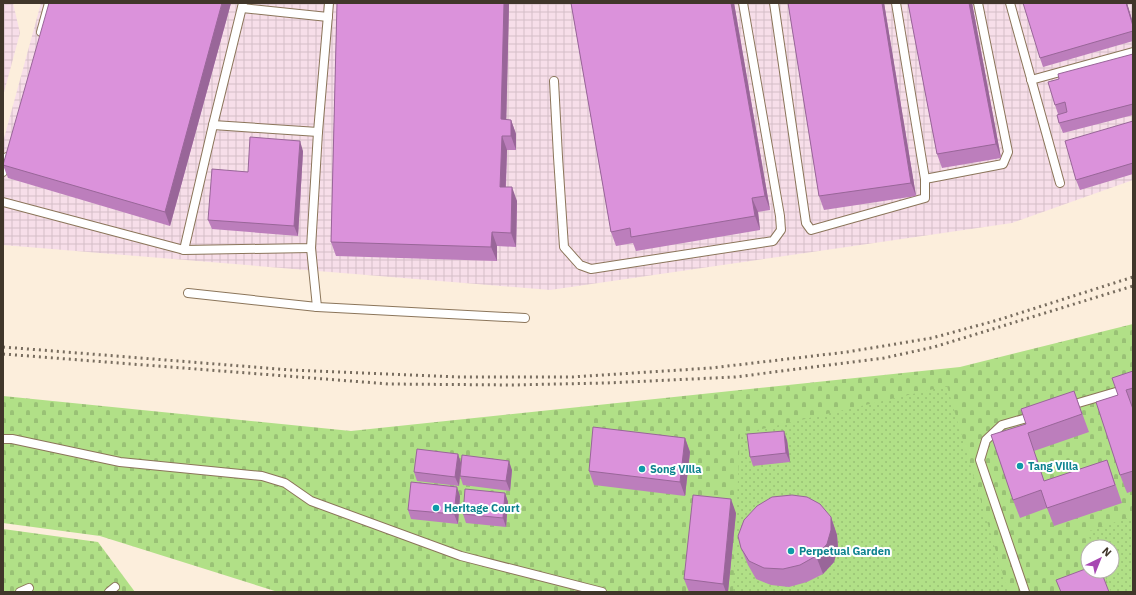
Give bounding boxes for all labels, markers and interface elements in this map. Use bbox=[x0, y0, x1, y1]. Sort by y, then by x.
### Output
place label: Tang Villa bbox=[1028, 459, 1078, 473]
marker: Tang Villa bbox=[1015, 461, 1025, 471]
place label: Song Villa bbox=[650, 462, 701, 476]
marker: Song Villa bbox=[637, 464, 647, 474]
place label: Heritage Court bbox=[444, 501, 520, 515]
marker: Heritage Court bbox=[431, 503, 441, 513]
north arrow bbox=[1080, 539, 1120, 579]
place label: Perpetual Garden bbox=[799, 544, 890, 558]
text: N bbox=[1099, 544, 1115, 560]
marker: Perpetual Garden bbox=[786, 546, 796, 556]

